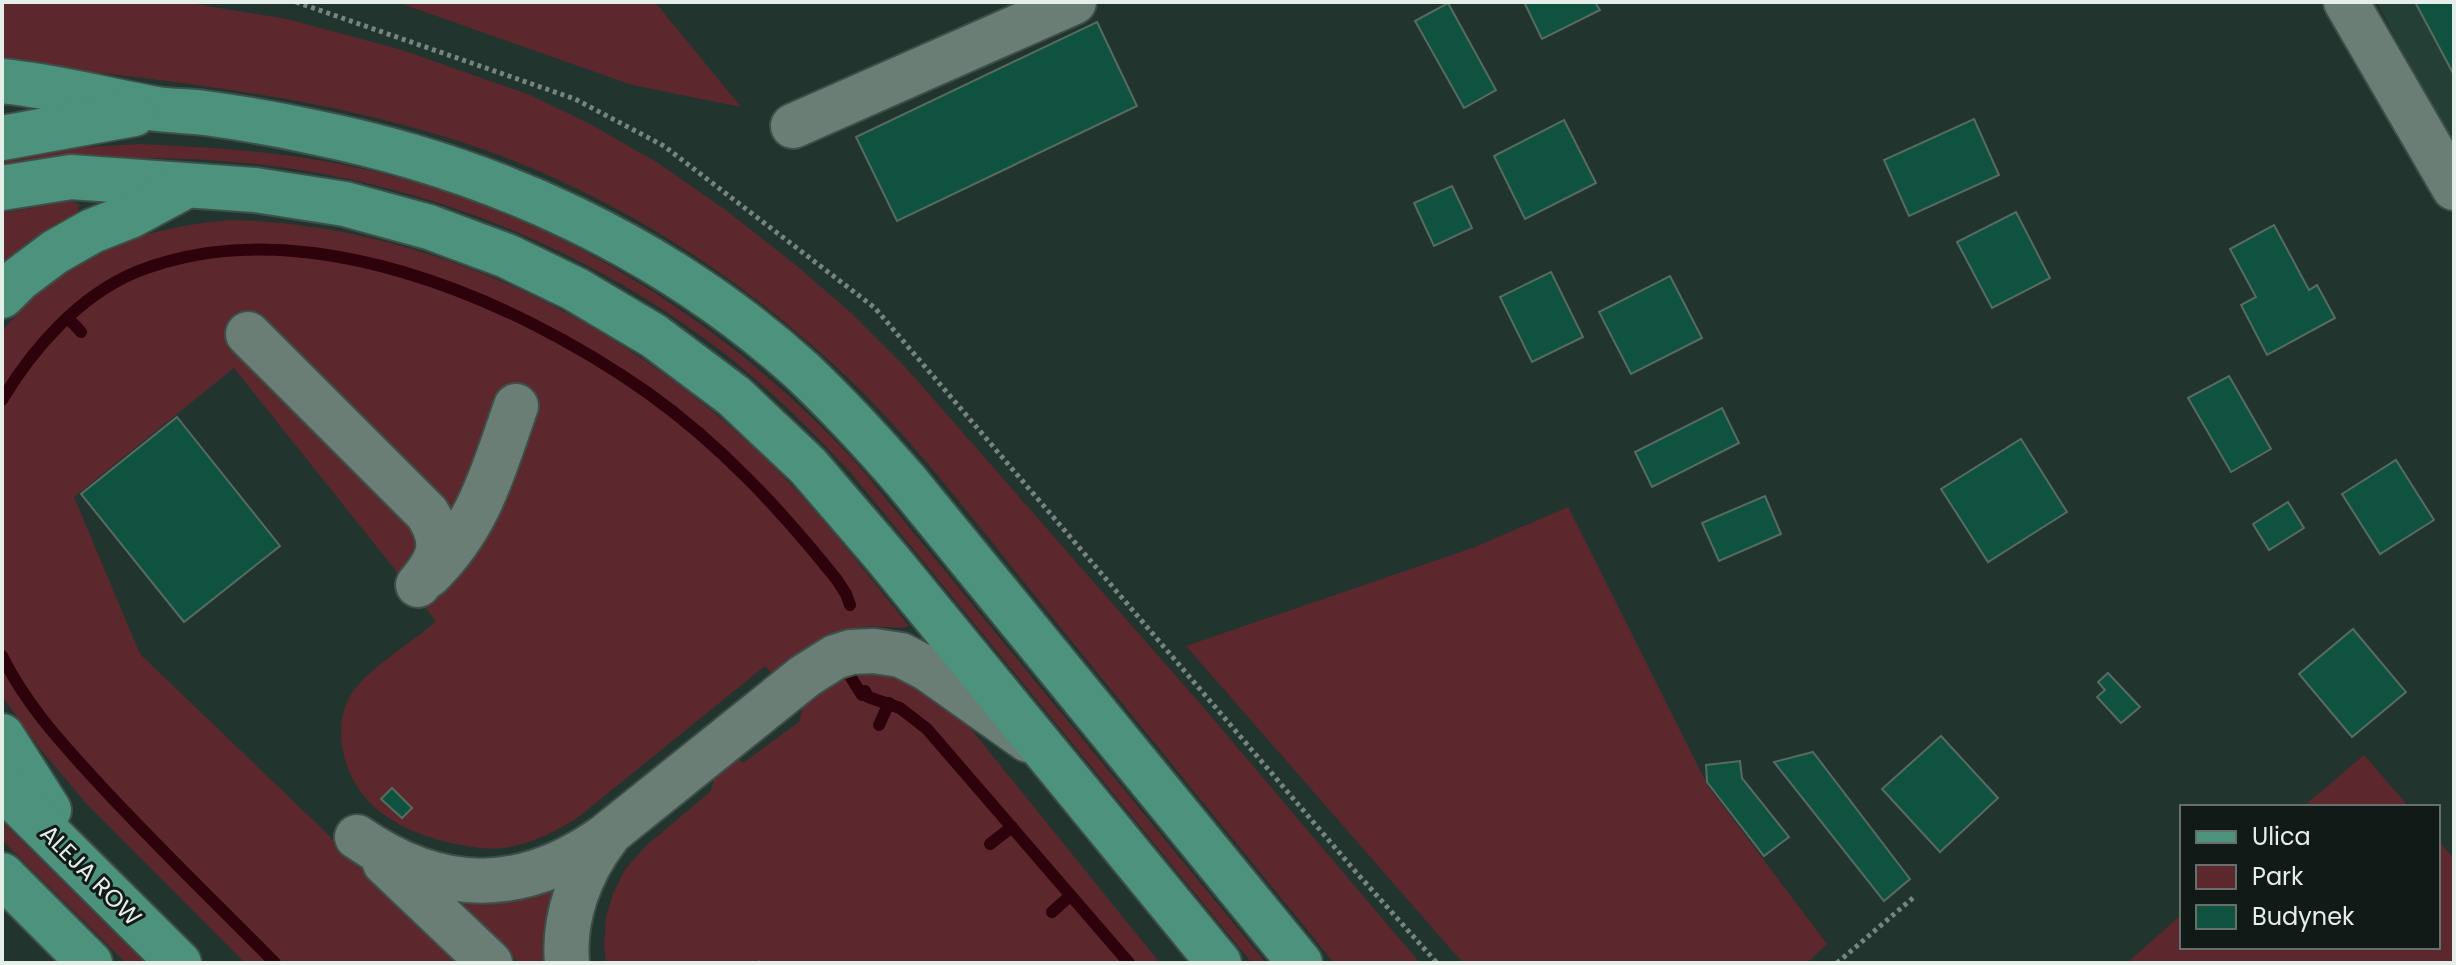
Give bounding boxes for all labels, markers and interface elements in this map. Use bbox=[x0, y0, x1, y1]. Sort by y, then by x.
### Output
legend bbox=[2180, 805, 2440, 949]
street label: ALEJA ROW bbox=[33, 817, 149, 933]
text: Ulica bbox=[2252, 820, 2311, 853]
text: Park bbox=[2252, 860, 2304, 893]
text: Budynek bbox=[2252, 900, 2355, 933]

